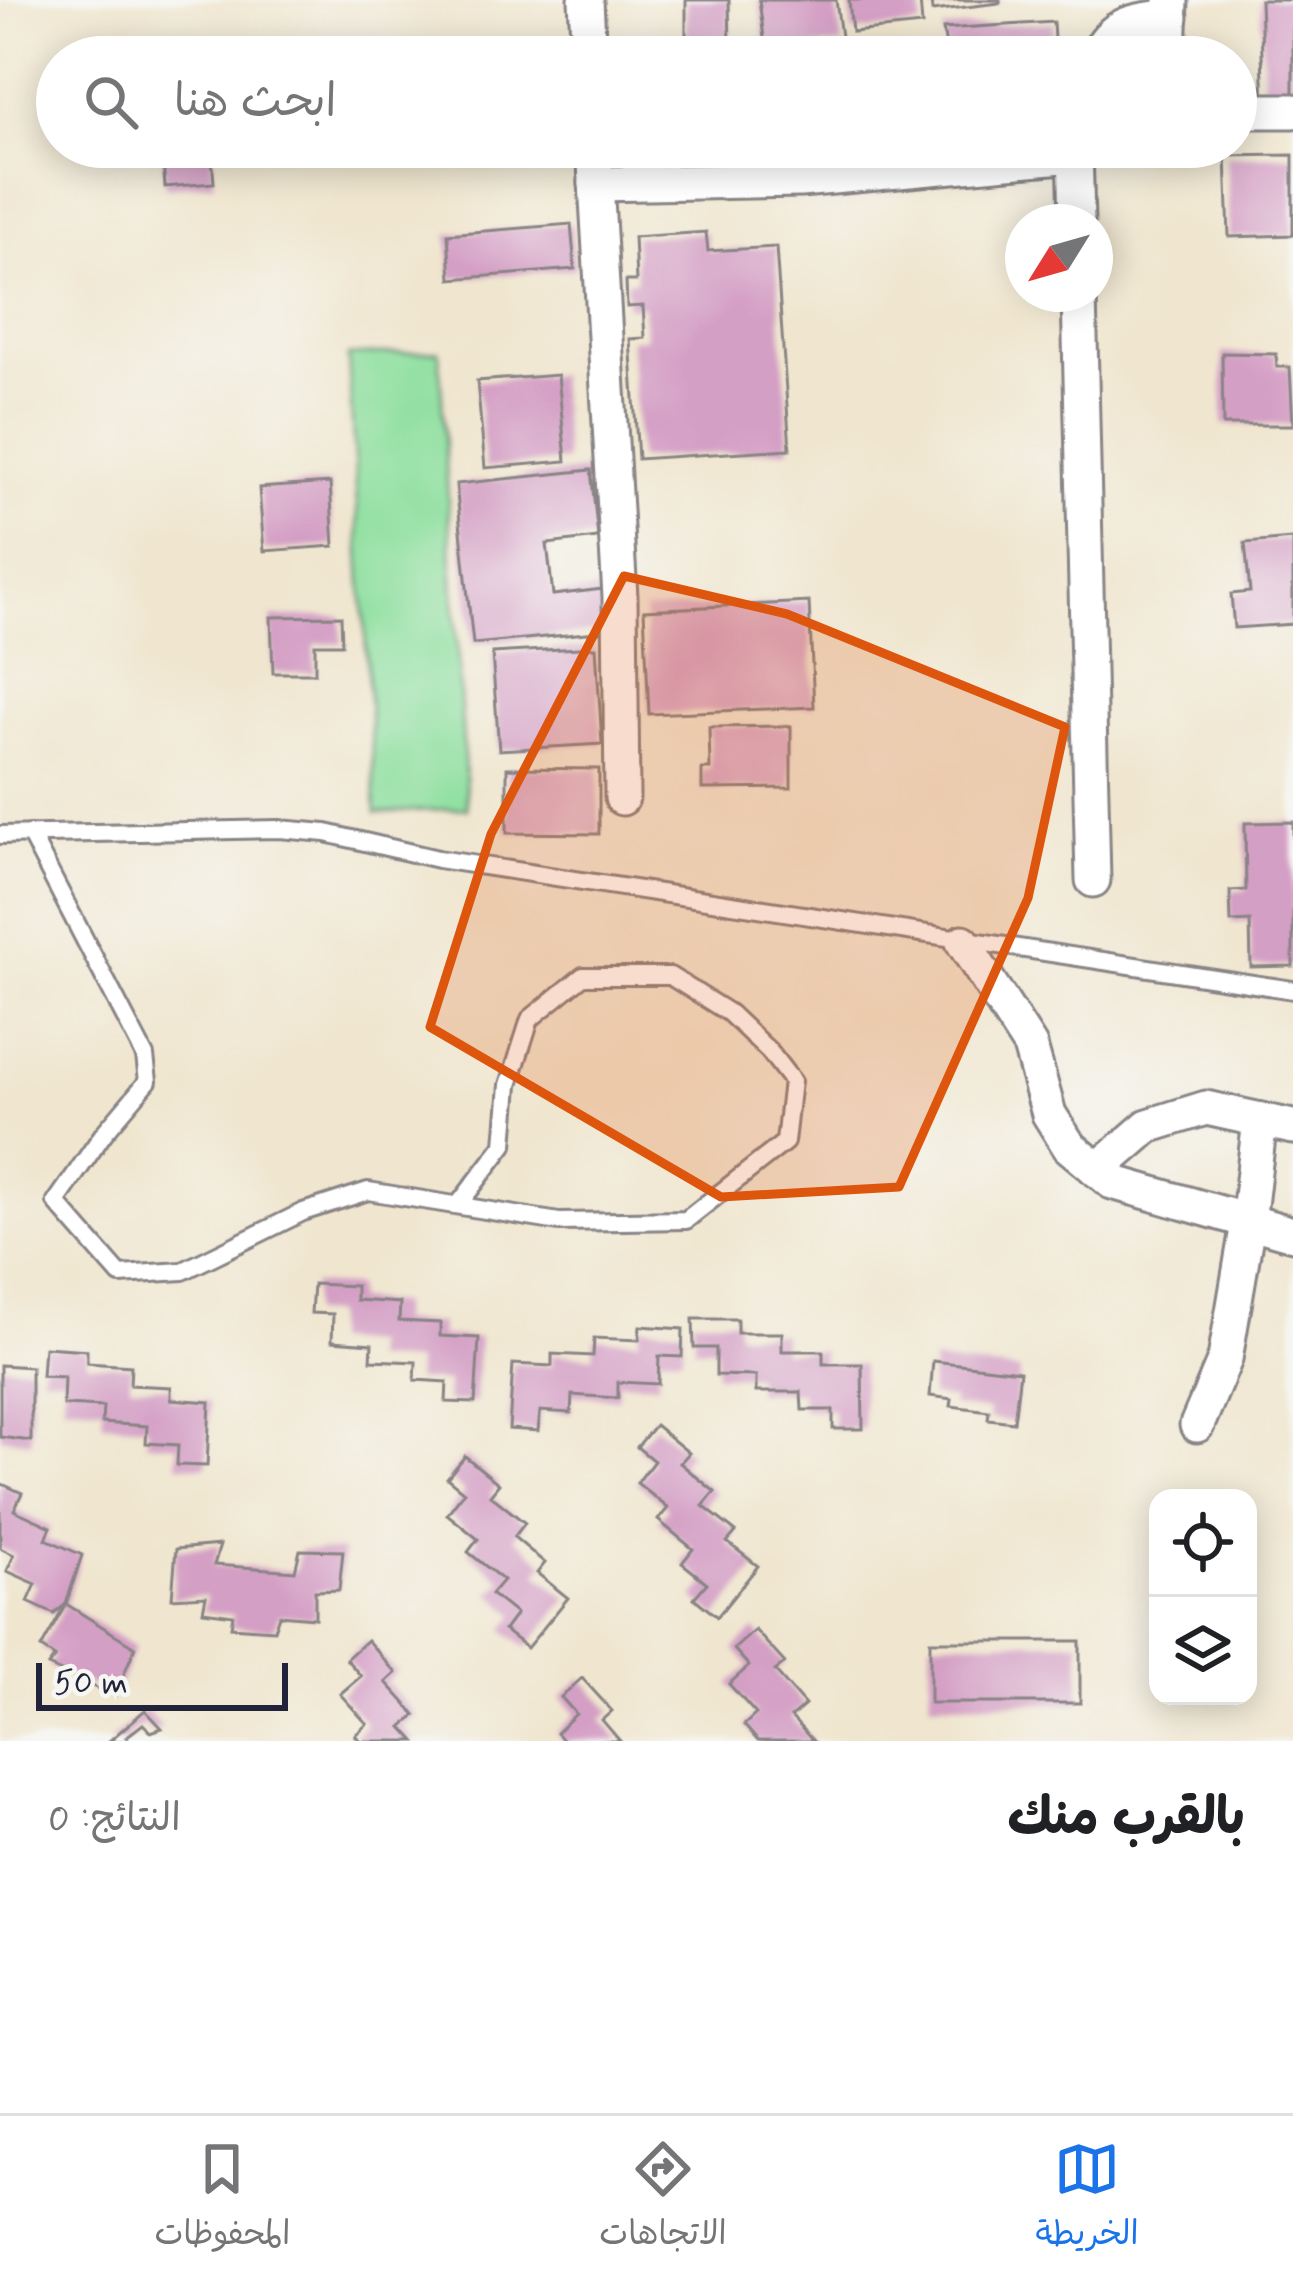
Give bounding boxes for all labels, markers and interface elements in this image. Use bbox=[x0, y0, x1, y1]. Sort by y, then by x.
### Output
search box bbox=[36, 36, 1257, 168]
icon: search bbox=[78, 69, 144, 135]
text: ابحث هنا bbox=[174, 73, 337, 132]
north arrow bbox=[1005, 204, 1113, 312]
map controls bbox=[1149, 1489, 1257, 1705]
button: locate bbox=[1149, 1489, 1257, 1597]
button: layers bbox=[1149, 1597, 1257, 1705]
scale bar bbox=[36, 1657, 288, 1710]
text: 50 m bbox=[54, 1662, 128, 1706]
text: بالقرب منك bbox=[1008, 1786, 1245, 1852]
text: النتائج: 0 bbox=[48, 1794, 181, 1845]
tab: المحفوظات bbox=[154, 2136, 290, 2262]
tab: الاتجاهات bbox=[599, 2136, 727, 2262]
tab: الخريطة bbox=[1036, 2136, 1139, 2262]

